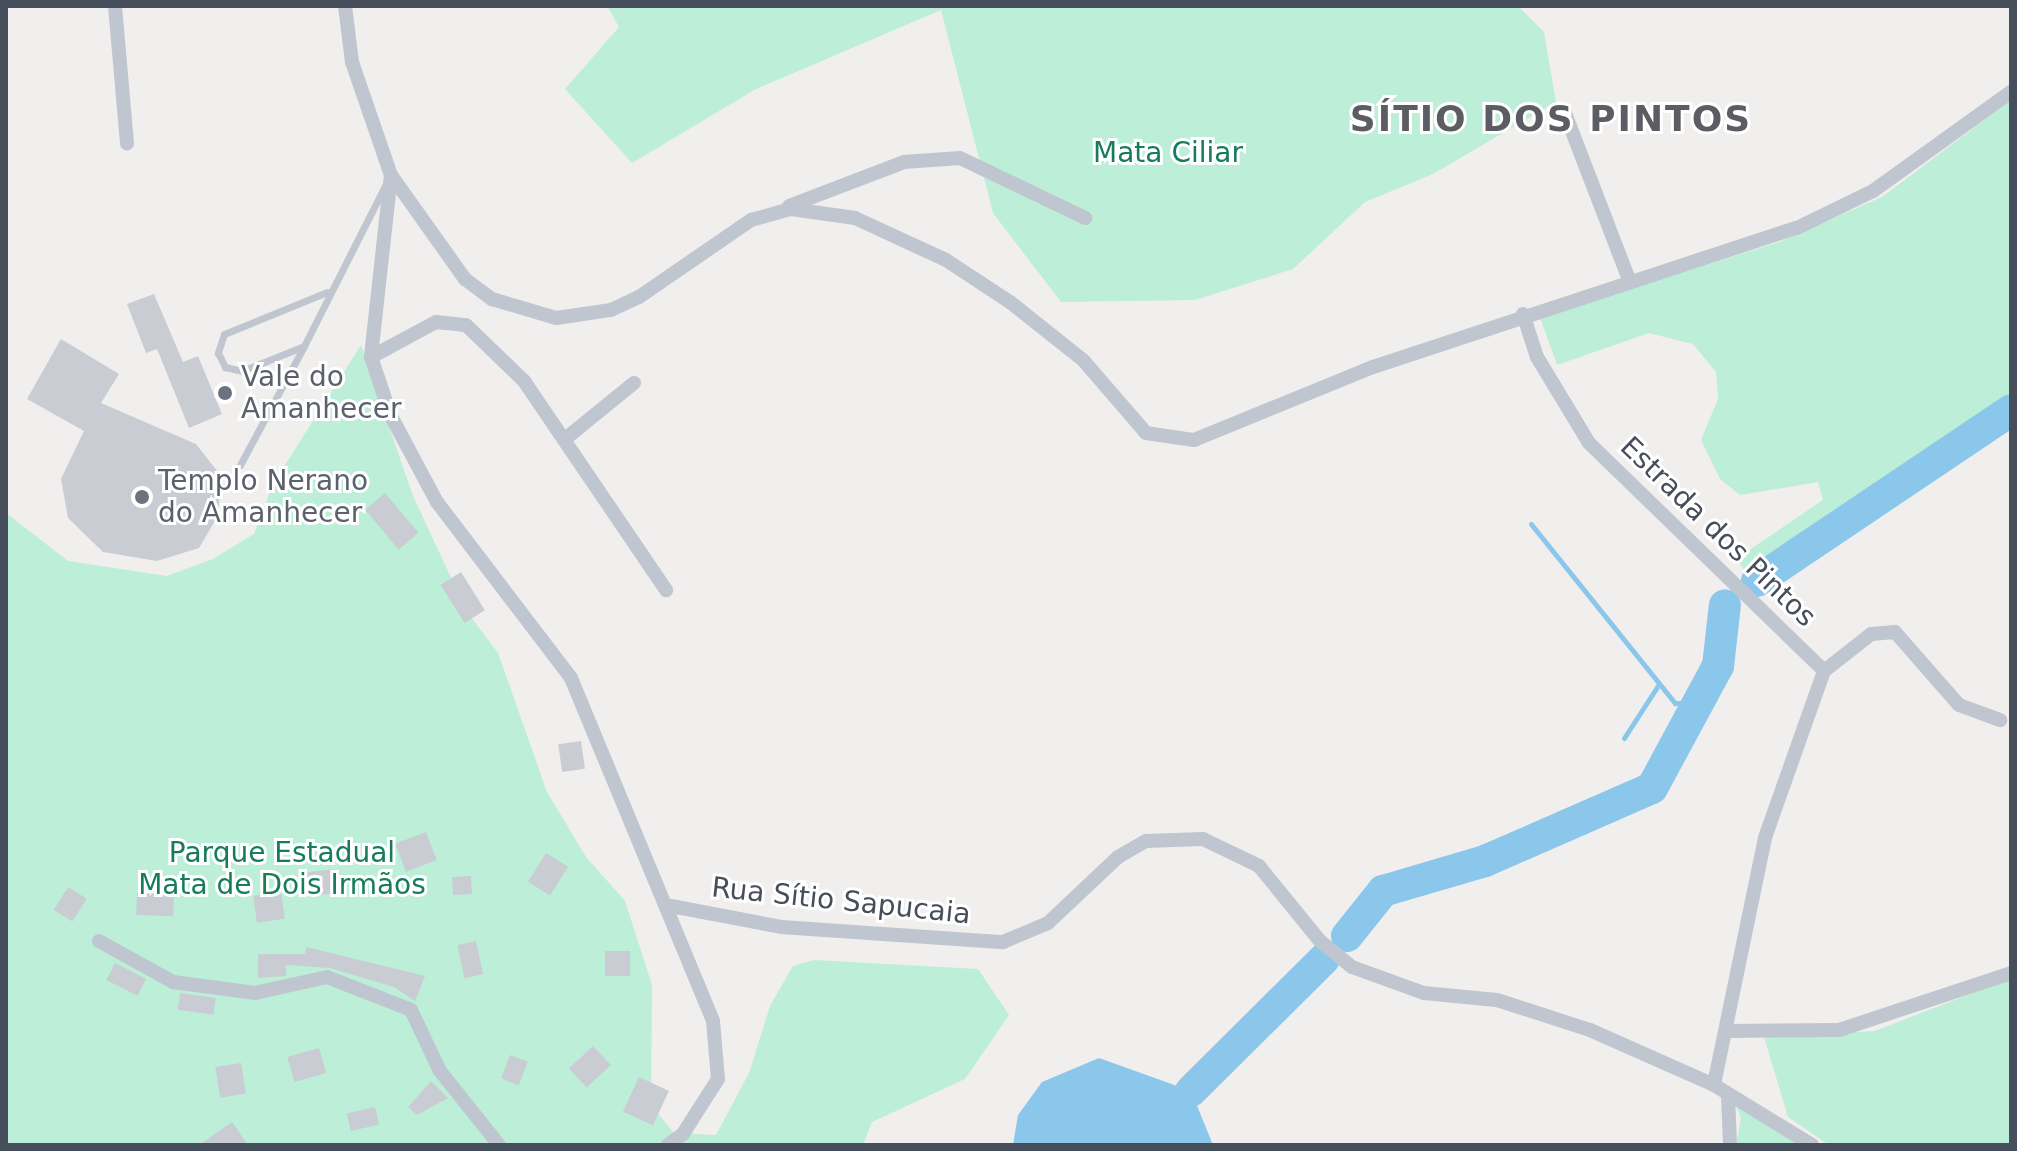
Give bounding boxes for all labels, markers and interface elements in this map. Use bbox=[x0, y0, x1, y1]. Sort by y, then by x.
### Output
district label: SÍTIO DOS PINTOS bbox=[1350, 97, 1752, 141]
park label: Mata Ciliar bbox=[1093, 136, 1243, 170]
place label: Vale do Amanhecer bbox=[241, 360, 401, 426]
marker: Vale do Amanhecer bbox=[216, 384, 234, 402]
street label: Estrada dos Pintos bbox=[1613, 430, 1823, 634]
place label: Templo Nerano do Amanhecer bbox=[158, 464, 368, 530]
marker: Templo Nerano do Amanhecer bbox=[133, 488, 151, 506]
park label: Parque Estadual Mata de Dois Irmãos bbox=[138, 836, 426, 902]
street label: Rua Sítio Sapucaia bbox=[710, 871, 972, 931]

